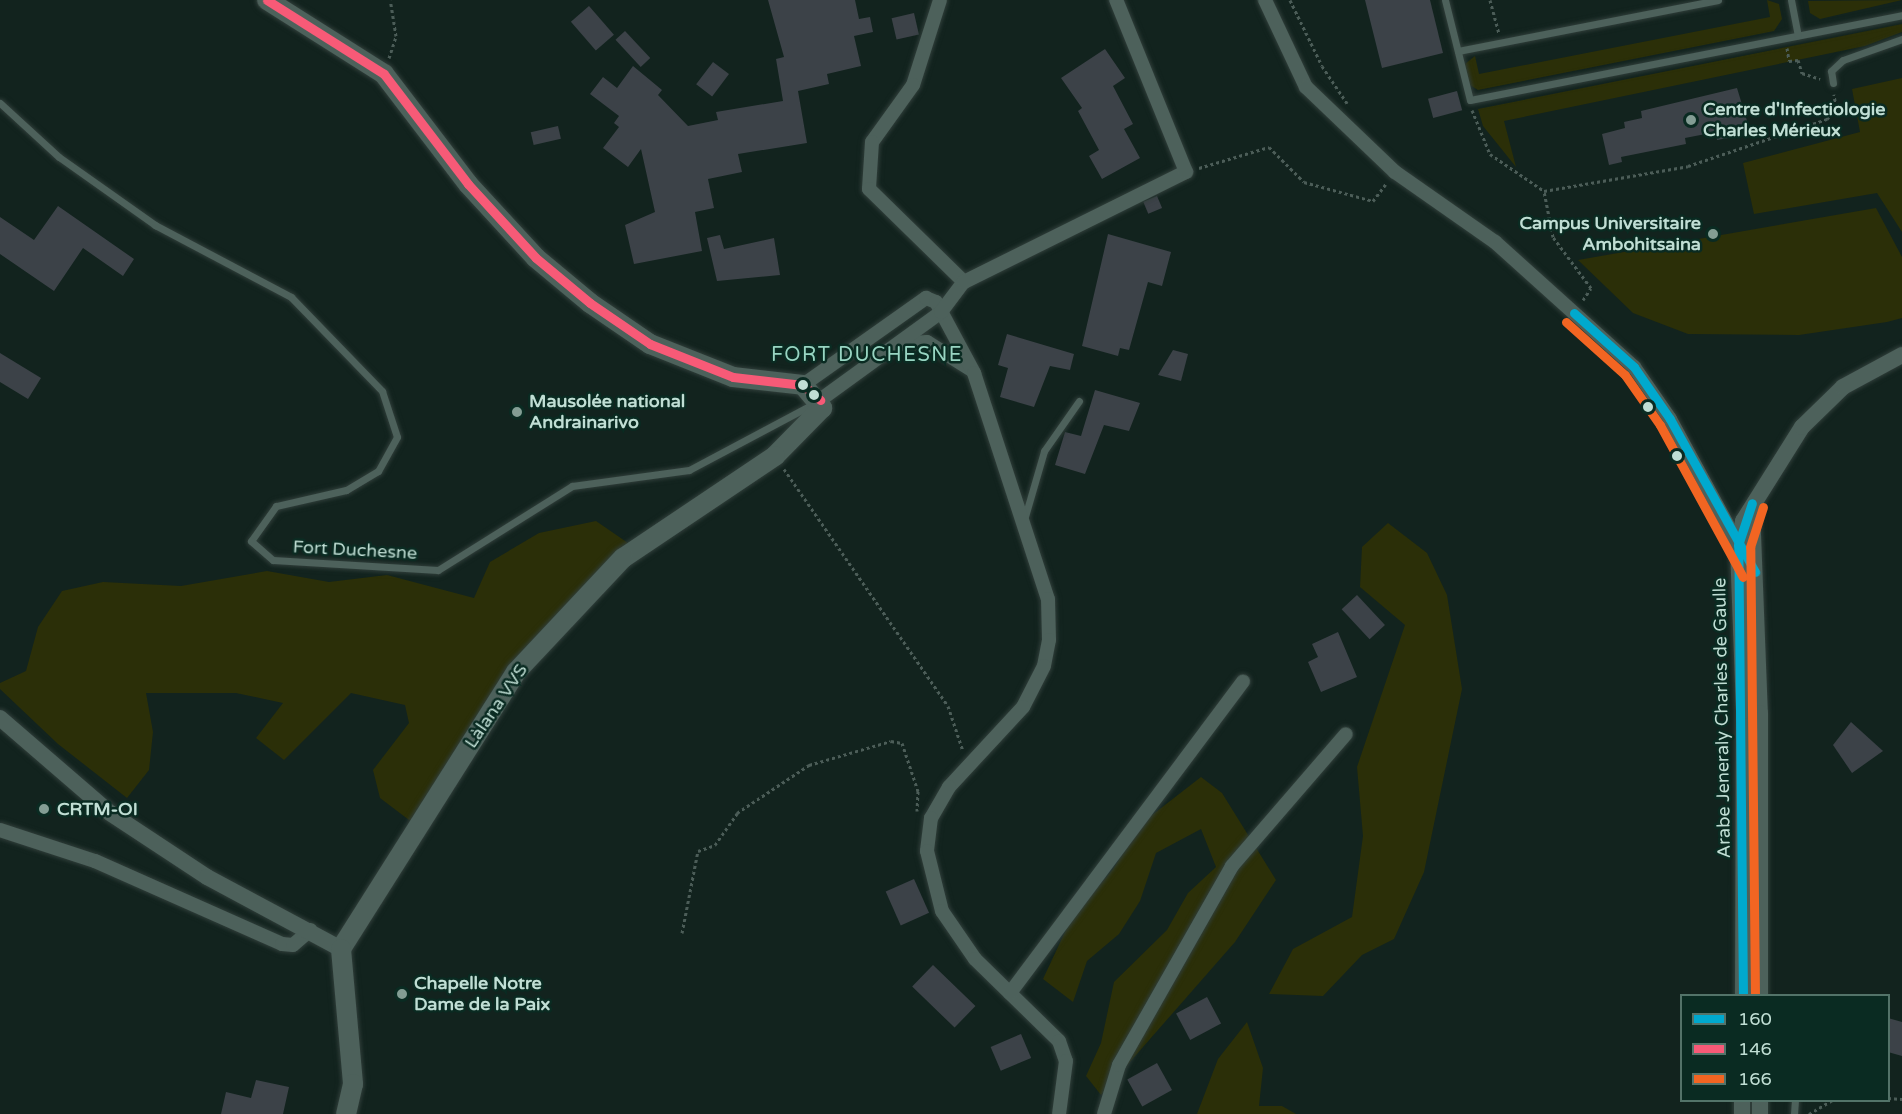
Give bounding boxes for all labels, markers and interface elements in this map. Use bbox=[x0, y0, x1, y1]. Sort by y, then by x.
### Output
place label: Centre d'Infectiologie Charles Mérieux bbox=[1703, 99, 1885, 142]
marker: Centre d'Infectiologie Charles Mérieux bbox=[1684, 113, 1698, 127]
place label: Campus Universitaire Ambohitsaina bbox=[1520, 213, 1701, 256]
marker: Campus Universitaire Ambohitsaina bbox=[1706, 227, 1720, 241]
district label: FORT DUCHESNE bbox=[771, 343, 963, 367]
unlabelled marker bbox=[797, 379, 809, 391]
unlabelled marker bbox=[808, 389, 820, 401]
place label: Mausolée national Andrainarivo bbox=[529, 391, 685, 434]
unlabelled marker bbox=[1642, 401, 1654, 413]
marker: Mausolée national Andrainarivo bbox=[510, 405, 524, 419]
unlabelled marker bbox=[1671, 450, 1683, 462]
street label: Fort Duchesne bbox=[292, 536, 418, 564]
street label: Arabe Jeneraly Charles de Gaulle bbox=[1709, 578, 1735, 858]
street label: Làlana VVS bbox=[460, 660, 532, 752]
place label: CRTM-OI bbox=[57, 798, 138, 820]
marker: CRTM-OI bbox=[35, 800, 53, 818]
place label: Chapelle Notre Dame de la Paix bbox=[414, 973, 550, 1016]
marker: Chapelle Notre Dame de la Paix bbox=[395, 987, 409, 1001]
legend bbox=[1680, 994, 1890, 1102]
text: 160 bbox=[1738, 1008, 1772, 1030]
text: 146 bbox=[1738, 1038, 1772, 1060]
text: 166 bbox=[1738, 1068, 1772, 1090]

